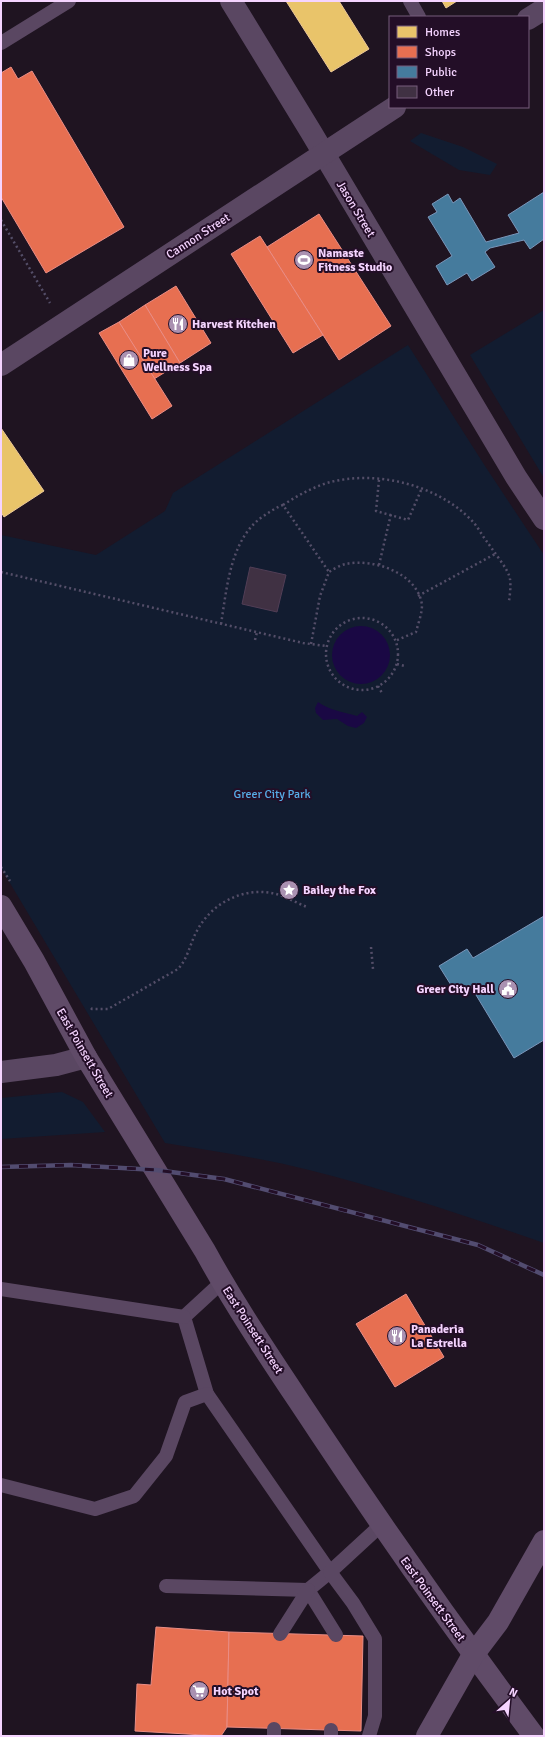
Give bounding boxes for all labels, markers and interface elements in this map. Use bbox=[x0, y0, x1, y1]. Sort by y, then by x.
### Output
legend bbox=[389, 16, 529, 108]
text: Homes bbox=[425, 25, 460, 40]
text: Shops bbox=[425, 45, 456, 60]
text: Public bbox=[425, 65, 457, 80]
text: Other bbox=[425, 85, 455, 100]
street label: Jason Street bbox=[333, 178, 378, 240]
street label: Cannon Street bbox=[164, 210, 233, 263]
place label: Namaste Fitness Studio bbox=[318, 246, 392, 275]
sports icon: Namaste Fitness Studio bbox=[293, 249, 315, 271]
restaurant icon: Harvest Kitchen bbox=[167, 313, 189, 335]
place label: Harvest Kitchen bbox=[192, 317, 276, 332]
place label: Pure Wellness Spa bbox=[143, 346, 212, 375]
shop icon: Pure Wellness Spa bbox=[118, 349, 140, 371]
park label: Greer City Park bbox=[234, 787, 310, 802]
place icon: Bailey the Fox bbox=[278, 879, 300, 901]
place label: Bailey the Fox bbox=[303, 883, 376, 898]
public building icon: Greer City Hall bbox=[497, 978, 519, 1000]
place label: Greer City Hall bbox=[416, 982, 494, 997]
street label: East Poinsett Street bbox=[53, 1006, 116, 1101]
street label: East Poinsett Street bbox=[219, 1284, 286, 1377]
place label: Panaderia La Estrella bbox=[411, 1322, 467, 1351]
restaurant icon: Panaderia La Estrella bbox=[386, 1325, 408, 1347]
street label: East Poinsett Street bbox=[397, 1554, 468, 1645]
supermarket icon: Hot Spot bbox=[188, 1680, 210, 1702]
north arrow bbox=[489, 1681, 529, 1721]
place label: Hot Spot bbox=[213, 1684, 259, 1699]
text: N bbox=[507, 1685, 520, 1700]

